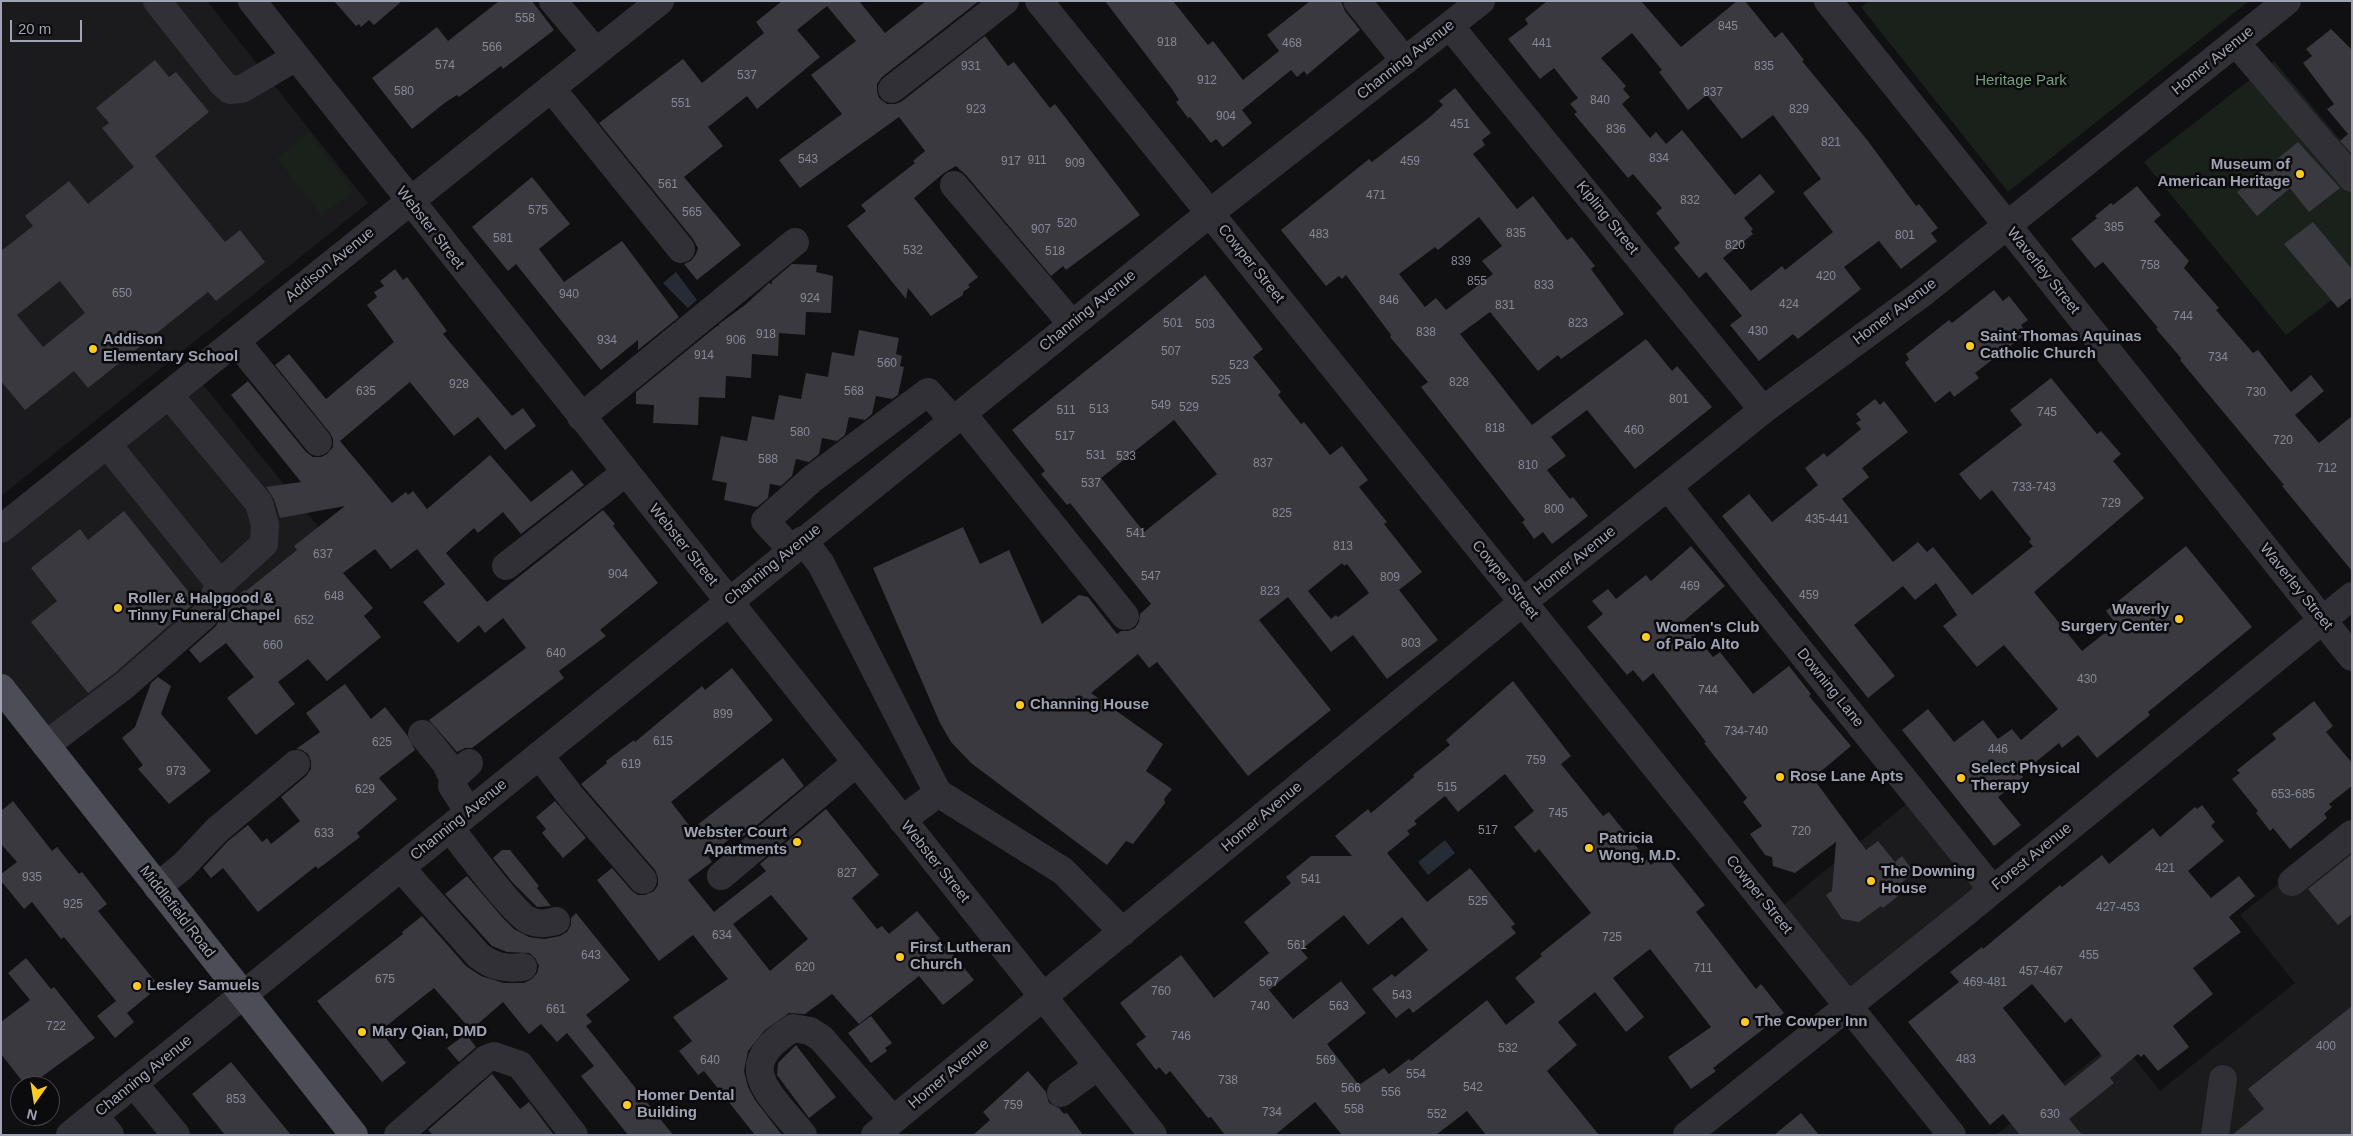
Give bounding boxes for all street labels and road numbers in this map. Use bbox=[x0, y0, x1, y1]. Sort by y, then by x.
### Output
street label: Channing Avenue bbox=[1354, 16, 1458, 104]
street label: Homer Avenue bbox=[2169, 23, 2257, 99]
street label: Kipling Street bbox=[1572, 178, 1642, 258]
street label: Webster Street bbox=[392, 183, 468, 273]
street label: Cowper Street bbox=[1214, 221, 1288, 307]
street label: Addison Avenue bbox=[282, 224, 378, 306]
street label: Waverley Street bbox=[2003, 224, 2083, 318]
street label: Channing Avenue bbox=[1036, 267, 1140, 355]
street label: Homer Avenue bbox=[1850, 275, 1940, 349]
street label: Webster Street bbox=[645, 501, 721, 589]
street label: Channing Avenue bbox=[721, 521, 825, 609]
street label: Homer Avenue bbox=[1531, 523, 1619, 599]
street label: Cowper Street bbox=[1468, 537, 1542, 623]
street label: Waverley Street bbox=[2256, 540, 2336, 634]
street label: Downing Lane bbox=[1793, 645, 1867, 731]
street label: Channing Avenue bbox=[407, 776, 511, 864]
street label: Homer Avenue bbox=[1218, 778, 1306, 856]
street label: Webster Street bbox=[897, 818, 973, 906]
street label: Forest Avenue bbox=[1989, 819, 2075, 895]
street label: Cowper Street bbox=[1722, 852, 1796, 938]
street label: Middlefield Road bbox=[136, 862, 218, 962]
street label: Channing Avenue bbox=[92, 1032, 196, 1120]
street label: Homer Avenue bbox=[905, 1035, 993, 1113]

